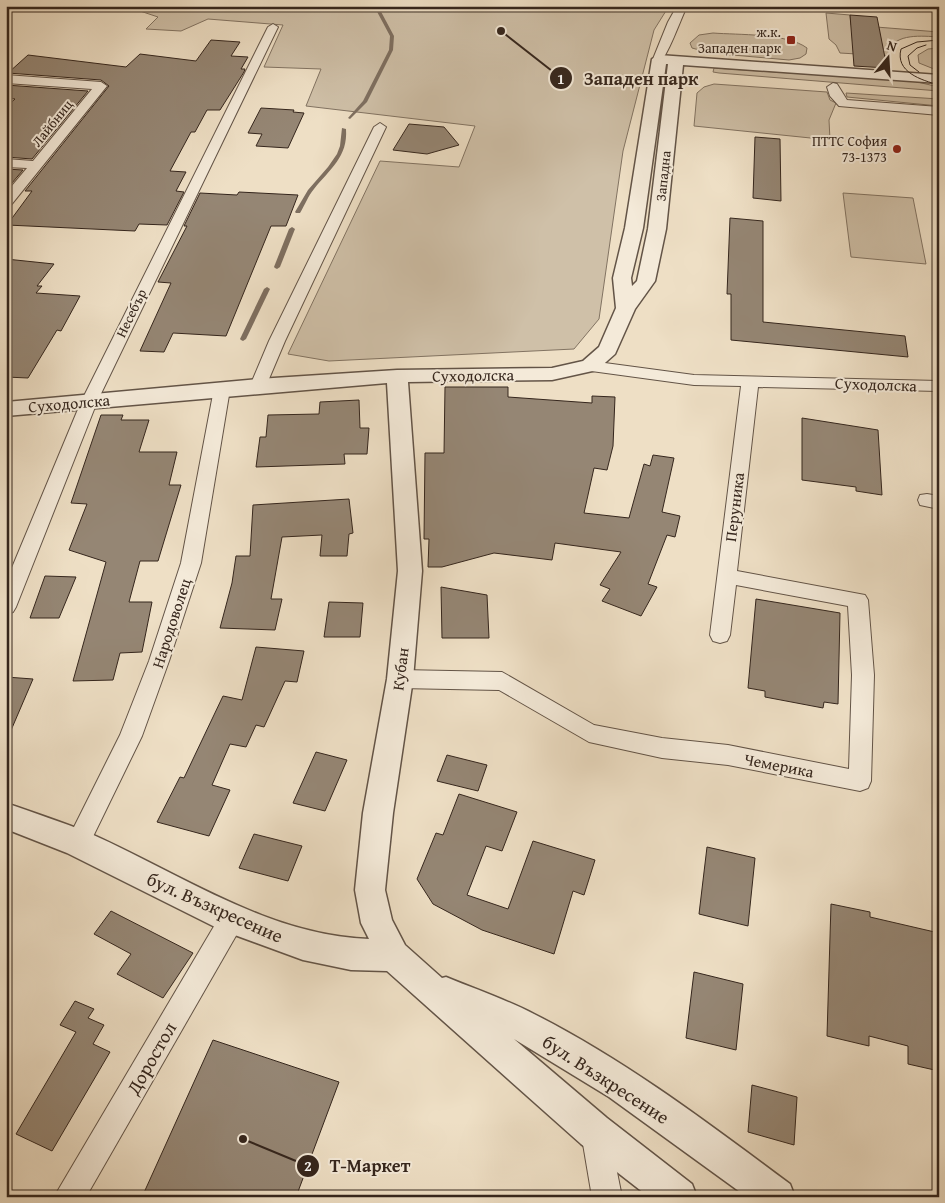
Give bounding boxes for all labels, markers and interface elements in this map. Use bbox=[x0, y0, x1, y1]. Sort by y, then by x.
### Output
place label: ж.к. Западен парк bbox=[698, 22, 782, 58]
north arrow bbox=[862, 32, 912, 82]
marker: ж.к. Западен парк bbox=[785, 34, 797, 46]
text: N bbox=[884, 35, 900, 57]
callout: Западен парк bbox=[549, 62, 708, 95]
text: Западен парк bbox=[584, 65, 699, 92]
text: 1 bbox=[557, 68, 565, 89]
street label: Лайбниц bbox=[27, 95, 77, 151]
place label: ПТТС София 73-1373 bbox=[812, 131, 887, 167]
marker: ПТТС София 73-1373 bbox=[891, 143, 903, 155]
street label: Западна bbox=[650, 149, 676, 202]
street label: Несебър bbox=[111, 285, 151, 341]
street label: Суходолска bbox=[432, 362, 515, 388]
street label: Суходолска bbox=[835, 371, 918, 397]
street label: Суходолска bbox=[27, 387, 111, 419]
street label: Перуника bbox=[718, 471, 750, 543]
street label: Народоволец bbox=[145, 575, 197, 671]
street label: Кубан bbox=[385, 646, 415, 692]
street label: Чемерика bbox=[742, 747, 816, 784]
street label: бул. Възкресение bbox=[142, 864, 288, 950]
street label: Доростол bbox=[118, 1017, 183, 1100]
street label: бул. Възкресение bbox=[537, 1027, 675, 1131]
callout: Т-Маркет bbox=[295, 1149, 421, 1182]
text: Т-Маркет bbox=[330, 1152, 411, 1179]
text: 2 bbox=[304, 1155, 312, 1176]

